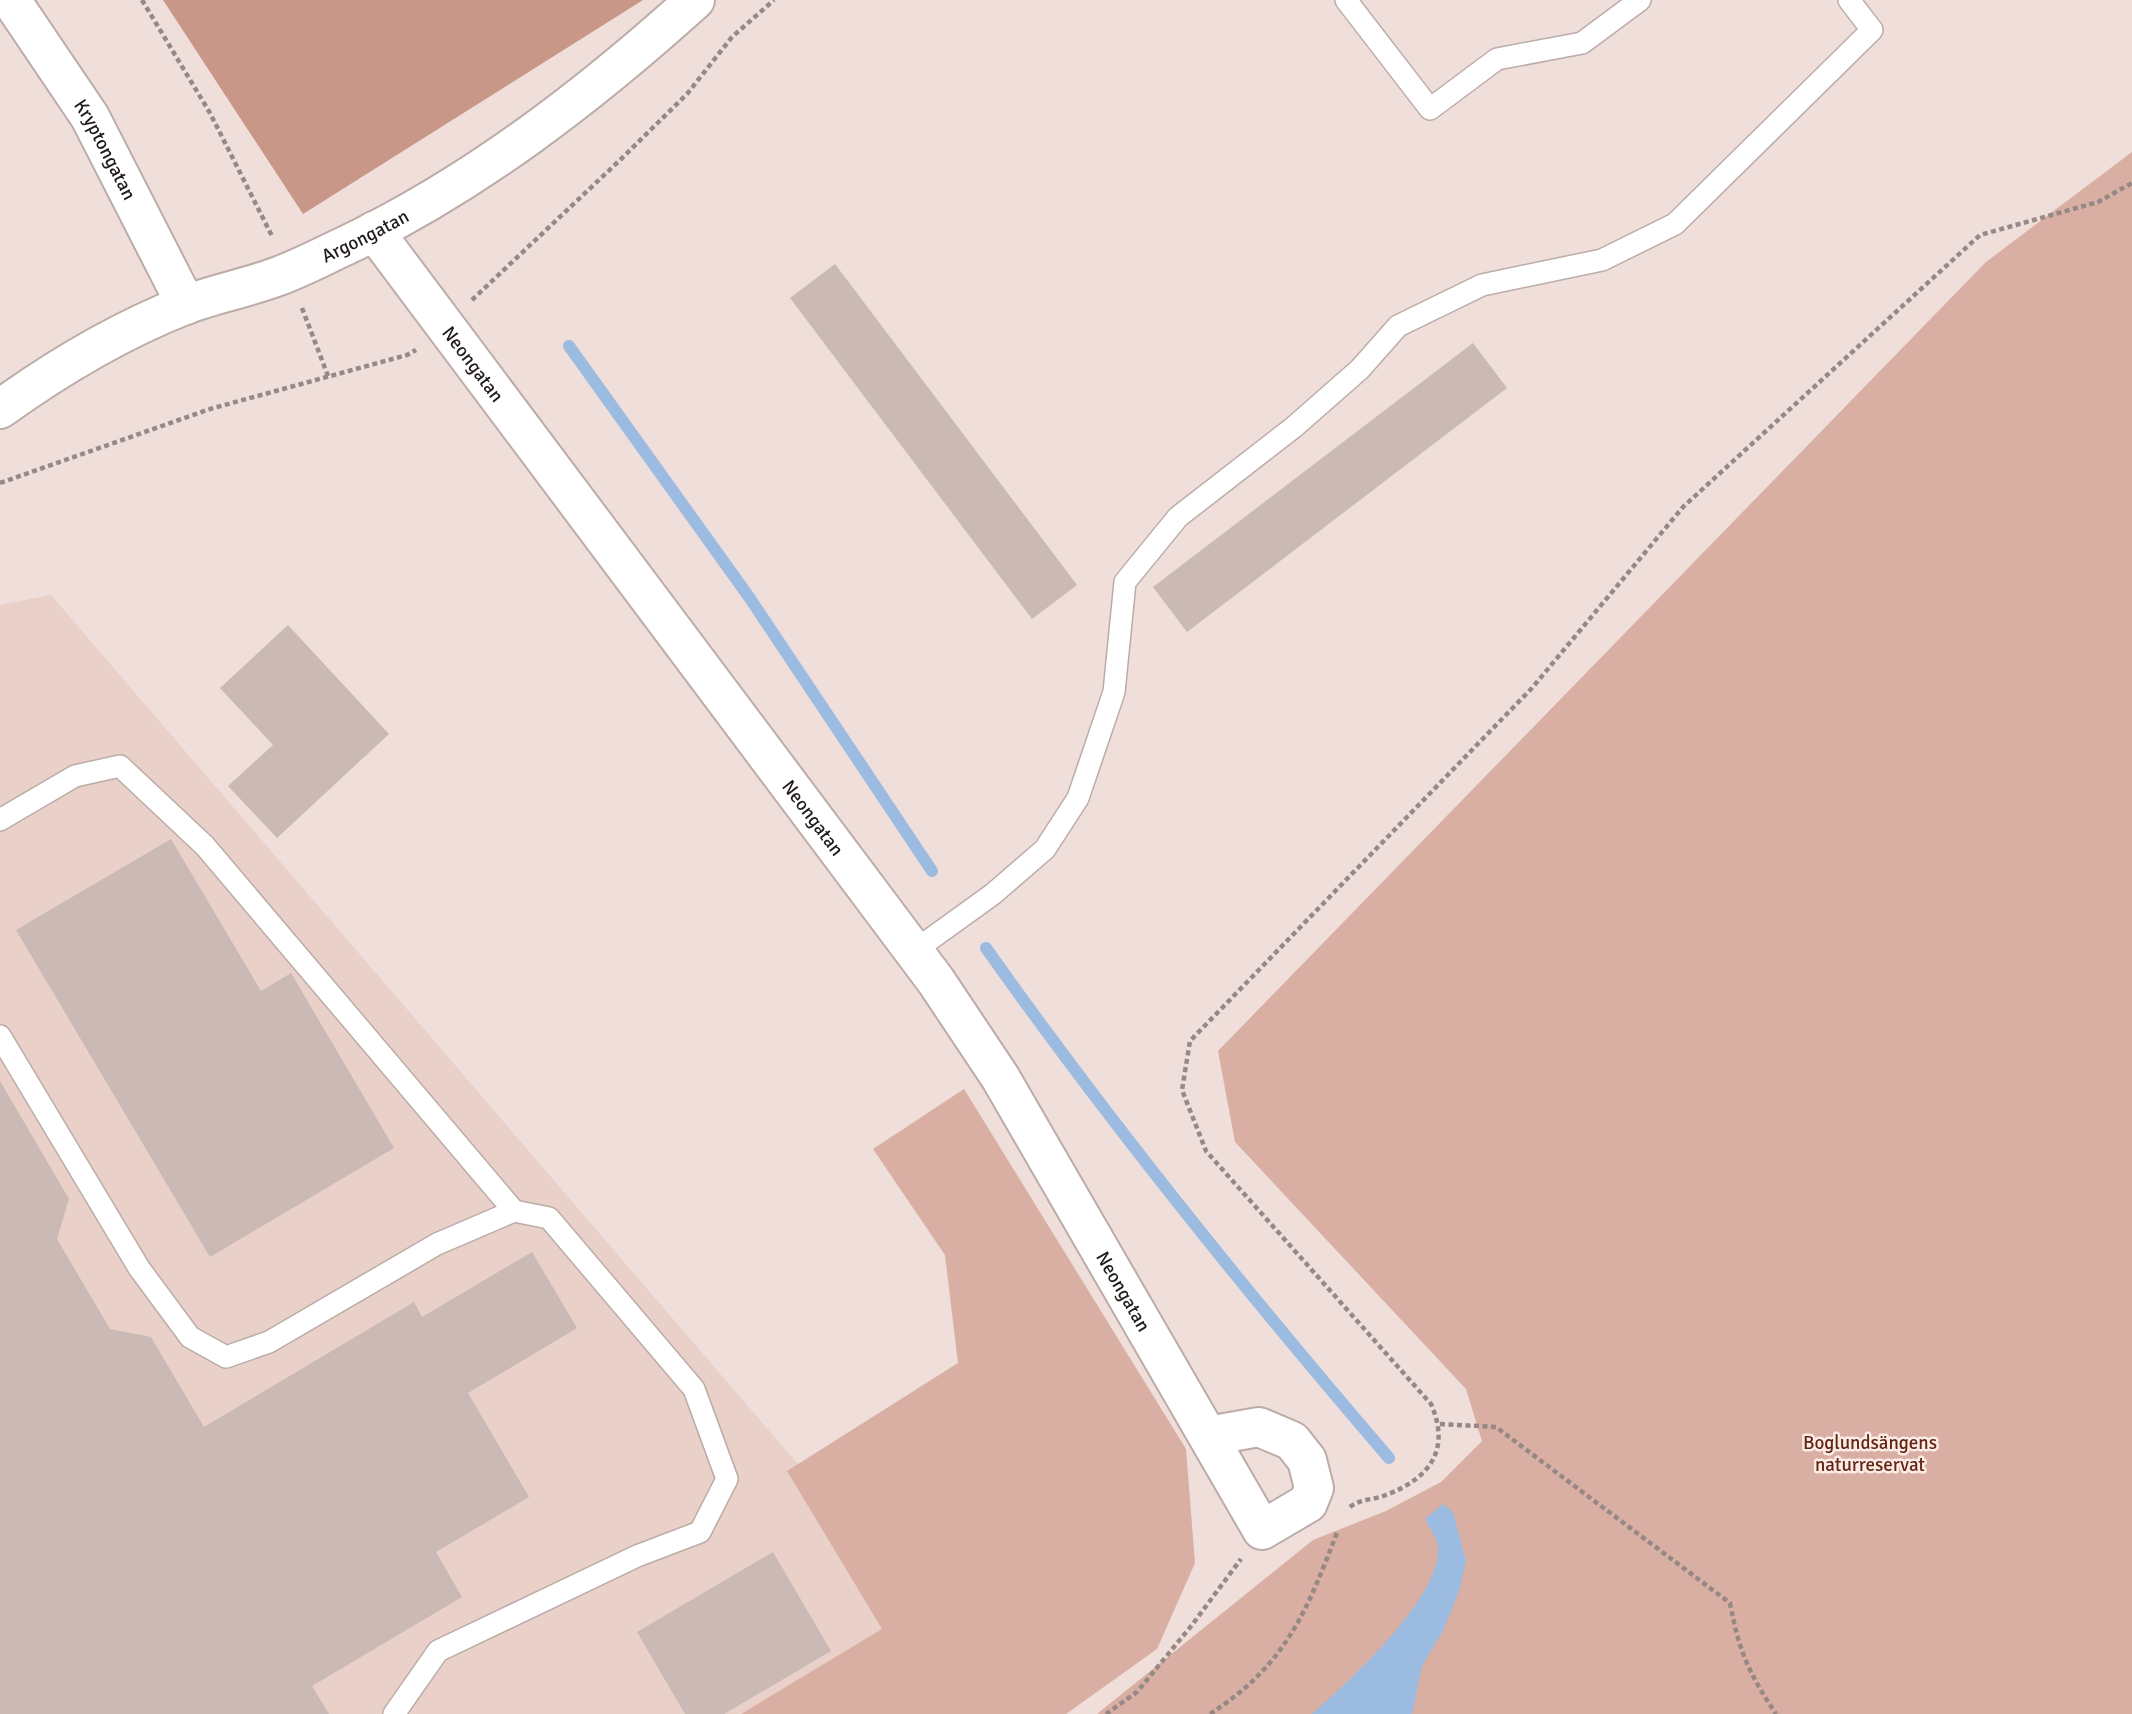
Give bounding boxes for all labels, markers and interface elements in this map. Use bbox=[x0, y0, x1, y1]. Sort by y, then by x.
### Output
street label: Kryptongatan bbox=[68, 95, 141, 204]
street label: Argongatan bbox=[318, 204, 413, 268]
street label: Neongatan bbox=[436, 322, 509, 407]
street label: Neongatan bbox=[777, 775, 849, 861]
street label: Neongatan bbox=[1090, 1247, 1156, 1336]
park label: Boglundsängens naturreservat bbox=[1803, 1431, 1937, 1477]

